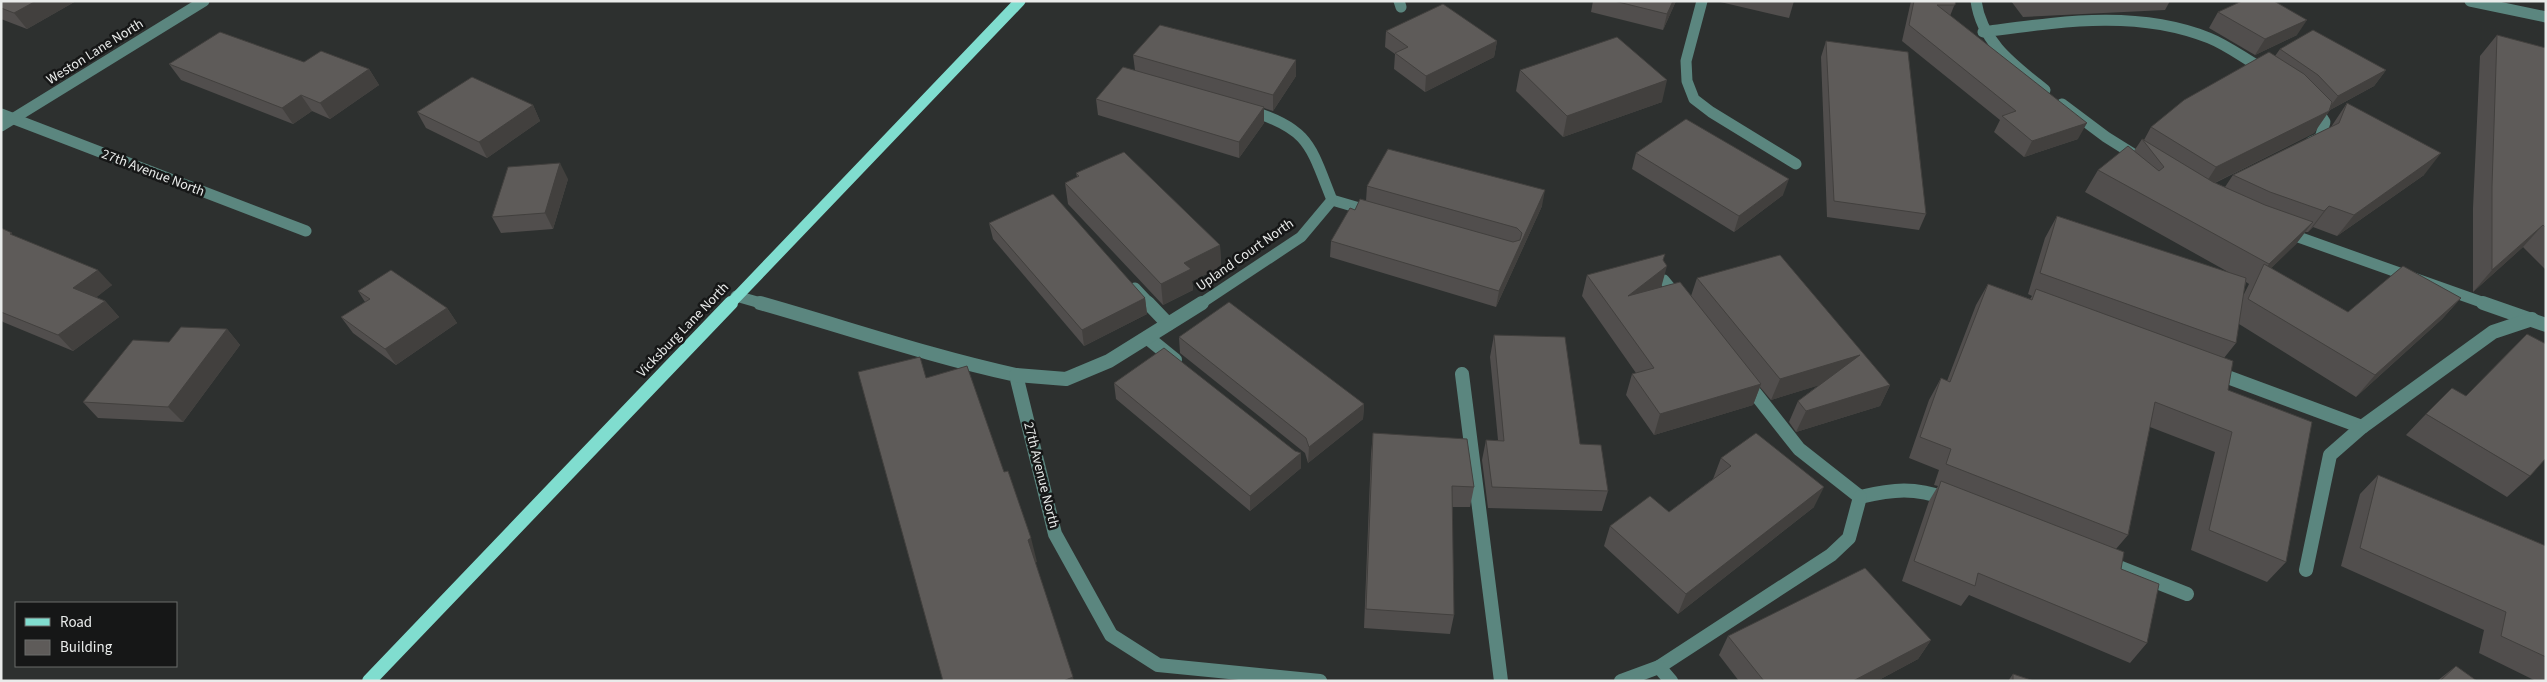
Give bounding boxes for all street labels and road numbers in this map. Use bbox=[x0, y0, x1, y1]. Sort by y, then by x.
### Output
street label: Weston Lane North bbox=[43, 14, 147, 90]
street label: 27th Avenue North bbox=[99, 144, 207, 202]
street label: Upland Court North bbox=[1192, 214, 1298, 296]
street label: Vicksburg Lane North bbox=[632, 278, 734, 382]
street label: 27th Avenue North bbox=[1018, 420, 1064, 530]

